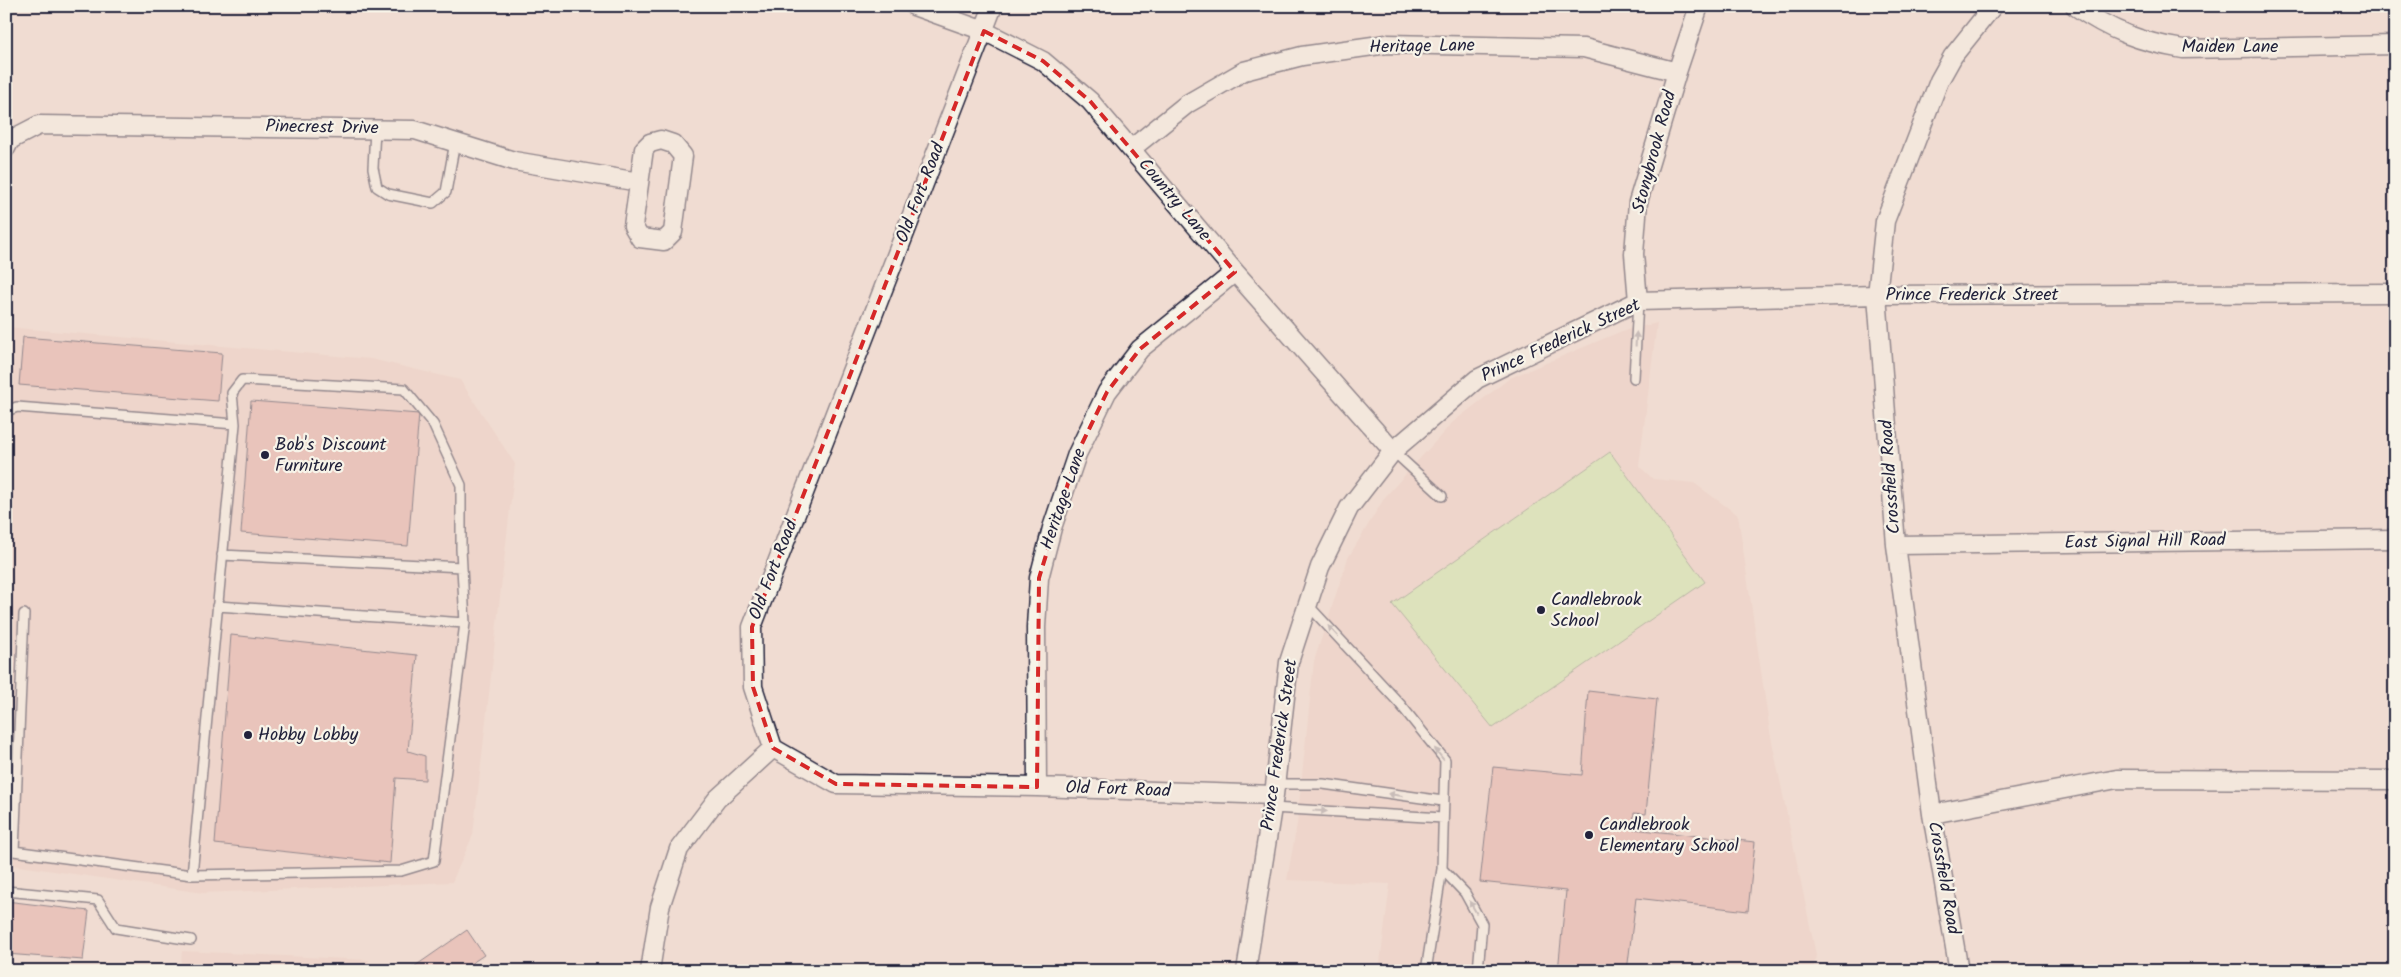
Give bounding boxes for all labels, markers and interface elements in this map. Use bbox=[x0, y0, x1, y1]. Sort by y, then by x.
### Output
street label: Heritage Lane bbox=[1369, 32, 1475, 62]
street label: Maiden Lane bbox=[2182, 33, 2278, 62]
street label: Stonybrook Road bbox=[1625, 86, 1686, 217]
street label: Pinecrest Drive bbox=[265, 113, 379, 143]
street label: Old Fort Road bbox=[889, 138, 954, 247]
street label: Country Lane bbox=[1130, 152, 1218, 248]
street label: Prince Frederick Street bbox=[1885, 281, 2060, 310]
street label: Prince Frederick Street bbox=[1476, 291, 1646, 391]
one-way arrow bbox=[1632, 331, 1640, 347]
street label: Crossfield Road bbox=[1872, 418, 1909, 535]
place label: Bob's Discount Furniture bbox=[275, 431, 388, 481]
street label: Heritage Lane bbox=[1033, 444, 1095, 554]
marker: Bob's Discount Furniture bbox=[259, 449, 271, 461]
street label: Old Fort Road bbox=[742, 515, 807, 624]
street label: East Signal Hill Road bbox=[2064, 526, 2227, 558]
place label: Candlebrook School bbox=[1551, 586, 1642, 636]
marker: Candlebrook School bbox=[1535, 604, 1547, 616]
one-way arrow bbox=[1327, 626, 1339, 638]
street label: Prince Frederick Street bbox=[1254, 656, 1307, 833]
place label: Hobby Lobby bbox=[258, 721, 359, 750]
marker: Hobby Lobby bbox=[242, 729, 254, 741]
one-way arrow bbox=[1434, 748, 1445, 761]
street label: Old Fort Road bbox=[1065, 774, 1172, 806]
one-way arrow bbox=[1386, 791, 1402, 799]
one-way arrow bbox=[1312, 807, 1328, 815]
place label: Candlebrook Elementary School bbox=[1599, 811, 1740, 861]
street label: Crossfield Road bbox=[1919, 819, 1967, 938]
marker: Candlebrook Elementary School bbox=[1583, 829, 1595, 841]
one-way arrow bbox=[1468, 900, 1477, 914]

